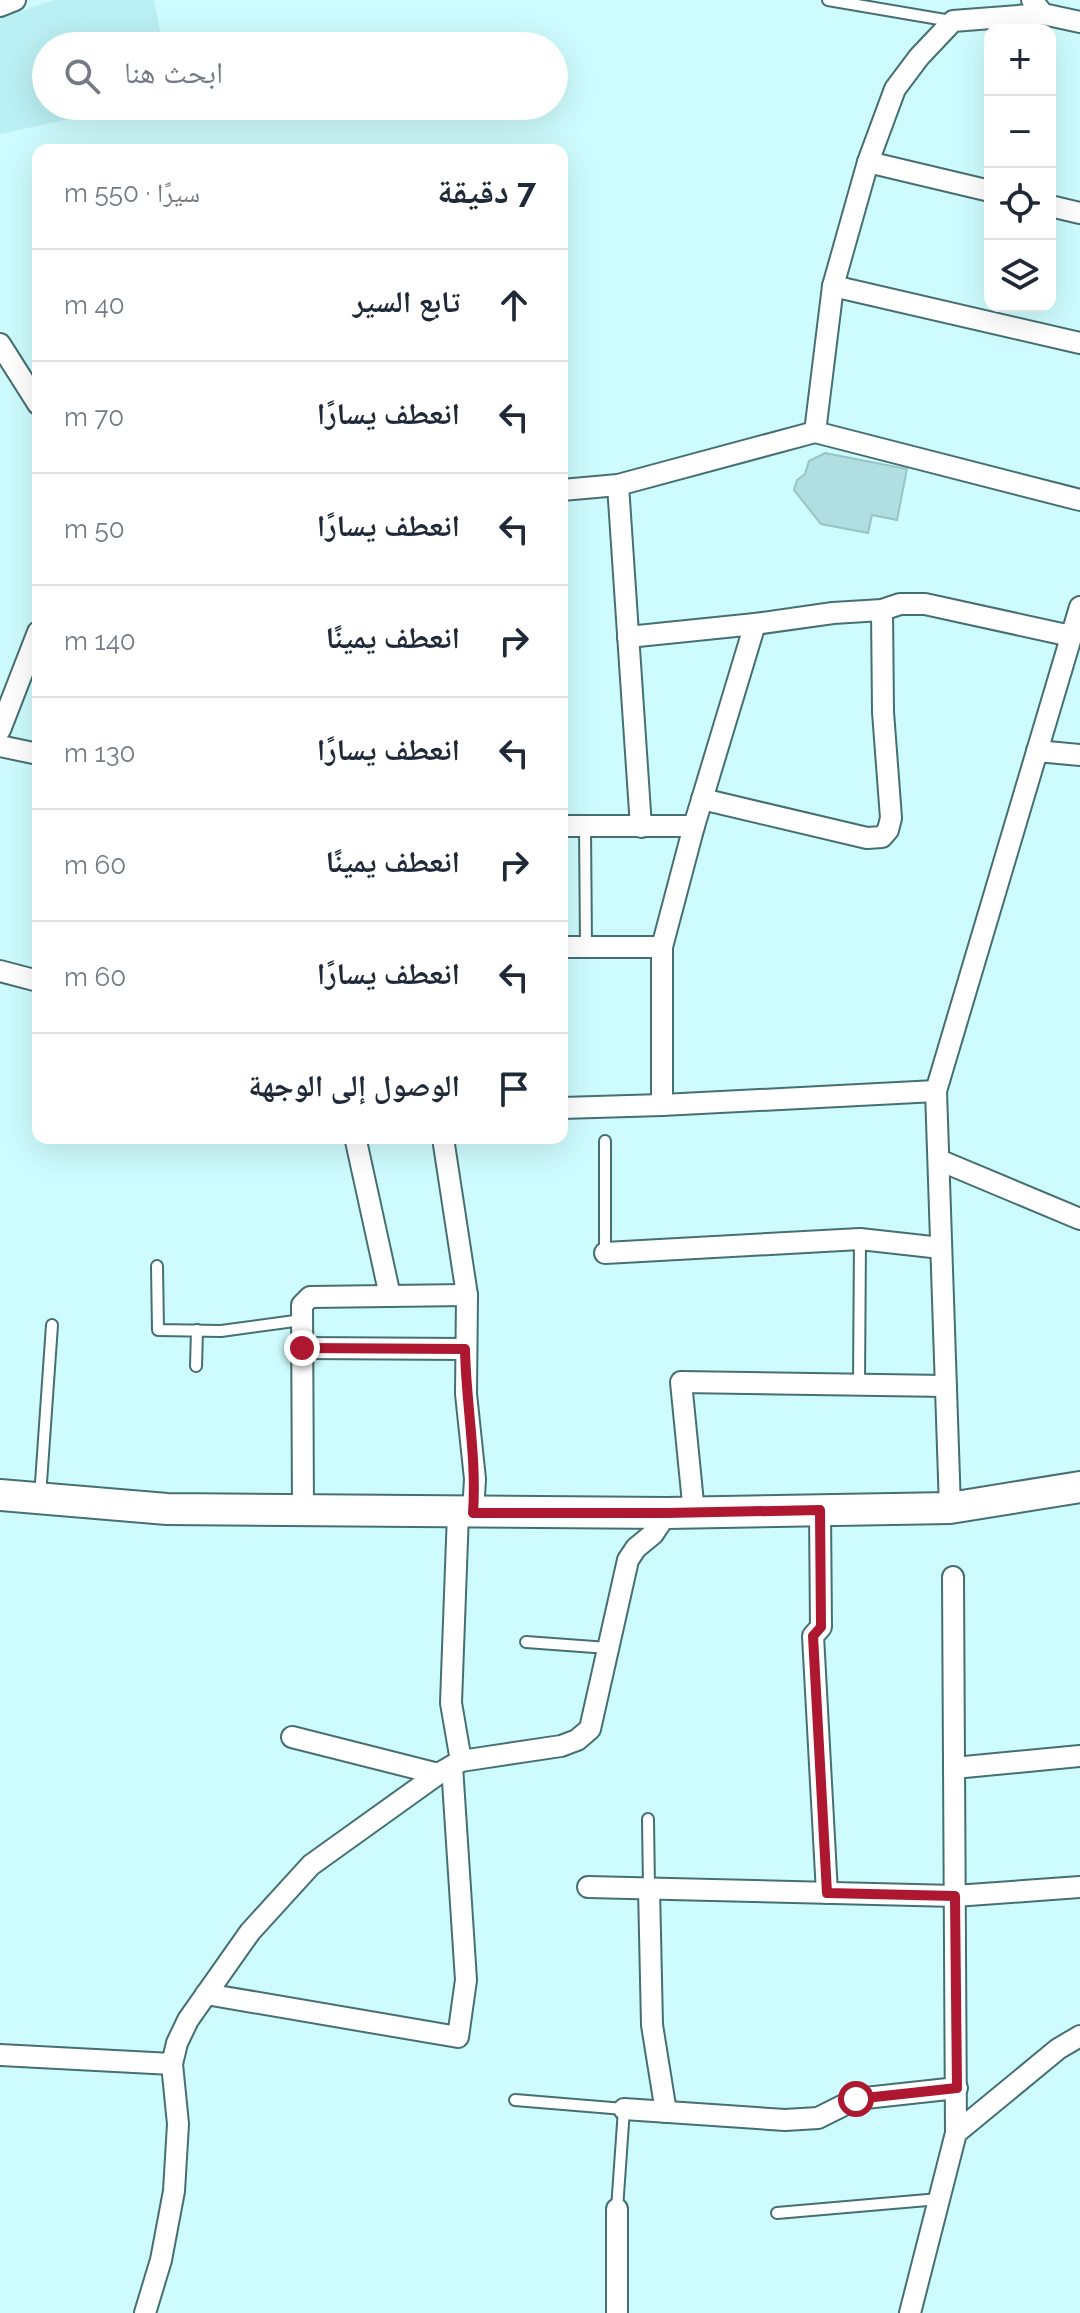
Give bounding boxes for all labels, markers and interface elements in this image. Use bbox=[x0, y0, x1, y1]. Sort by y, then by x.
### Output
map controls bbox=[984, 24, 1056, 312]
button: + bbox=[984, 24, 1056, 96]
search box bbox=[32, 32, 568, 120]
icon: search bbox=[60, 54, 104, 98]
text: ابحث هنا bbox=[124, 55, 223, 90]
button: − bbox=[984, 96, 1056, 168]
button: locate bbox=[984, 168, 1056, 240]
text: 7 دقيقة bbox=[437, 171, 536, 211]
text: سيرًا · 550 m bbox=[64, 178, 200, 208]
button: layers bbox=[984, 240, 1056, 312]
icon: ahead bbox=[492, 283, 536, 327]
text: تابع السير bbox=[353, 284, 460, 319]
text: 40 m bbox=[64, 290, 125, 320]
icon: left bbox=[492, 395, 536, 439]
text: انعطف يسارًا bbox=[317, 396, 460, 431]
text: 70 m bbox=[64, 402, 124, 432]
icon: left bbox=[492, 507, 536, 551]
text: انعطف يسارًا bbox=[317, 508, 460, 543]
text: 50 m bbox=[64, 514, 125, 544]
icon: right bbox=[492, 619, 536, 663]
text: انعطف يمينًا bbox=[326, 620, 460, 655]
text: 140 m bbox=[64, 626, 136, 656]
icon: left bbox=[492, 731, 536, 775]
text: انعطف يسارًا bbox=[317, 732, 460, 767]
text: 130 m bbox=[64, 738, 135, 768]
icon: right bbox=[492, 843, 536, 887]
text: انعطف يمينًا bbox=[326, 844, 460, 879]
text: 60 m bbox=[64, 850, 126, 880]
icon: left bbox=[492, 955, 536, 999]
text: انعطف يسارًا bbox=[317, 956, 460, 991]
text: 60 m bbox=[64, 962, 126, 992]
icon: arrive bbox=[492, 1067, 536, 1111]
text: الوصول إلى الوجهة bbox=[248, 1068, 460, 1103]
route end bbox=[284, 1330, 320, 1366]
route start bbox=[838, 2081, 874, 2117]

